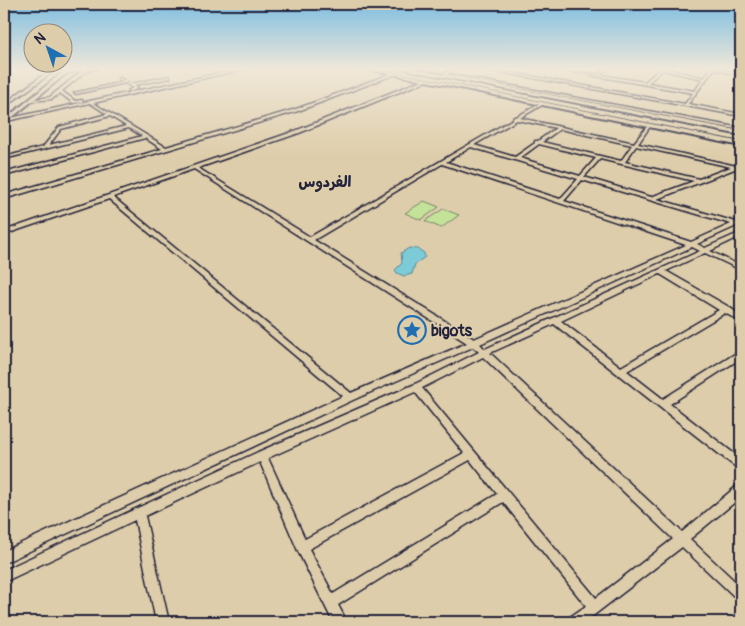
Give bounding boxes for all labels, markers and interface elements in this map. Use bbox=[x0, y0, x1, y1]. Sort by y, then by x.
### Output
north arrow bbox=[22, 22, 72, 72]
text: N bbox=[31, 29, 49, 48]
district label: الفردوس bbox=[299, 173, 352, 192]
place icon: bigots bbox=[397, 315, 427, 345]
place label: bigots bbox=[431, 321, 473, 341]

